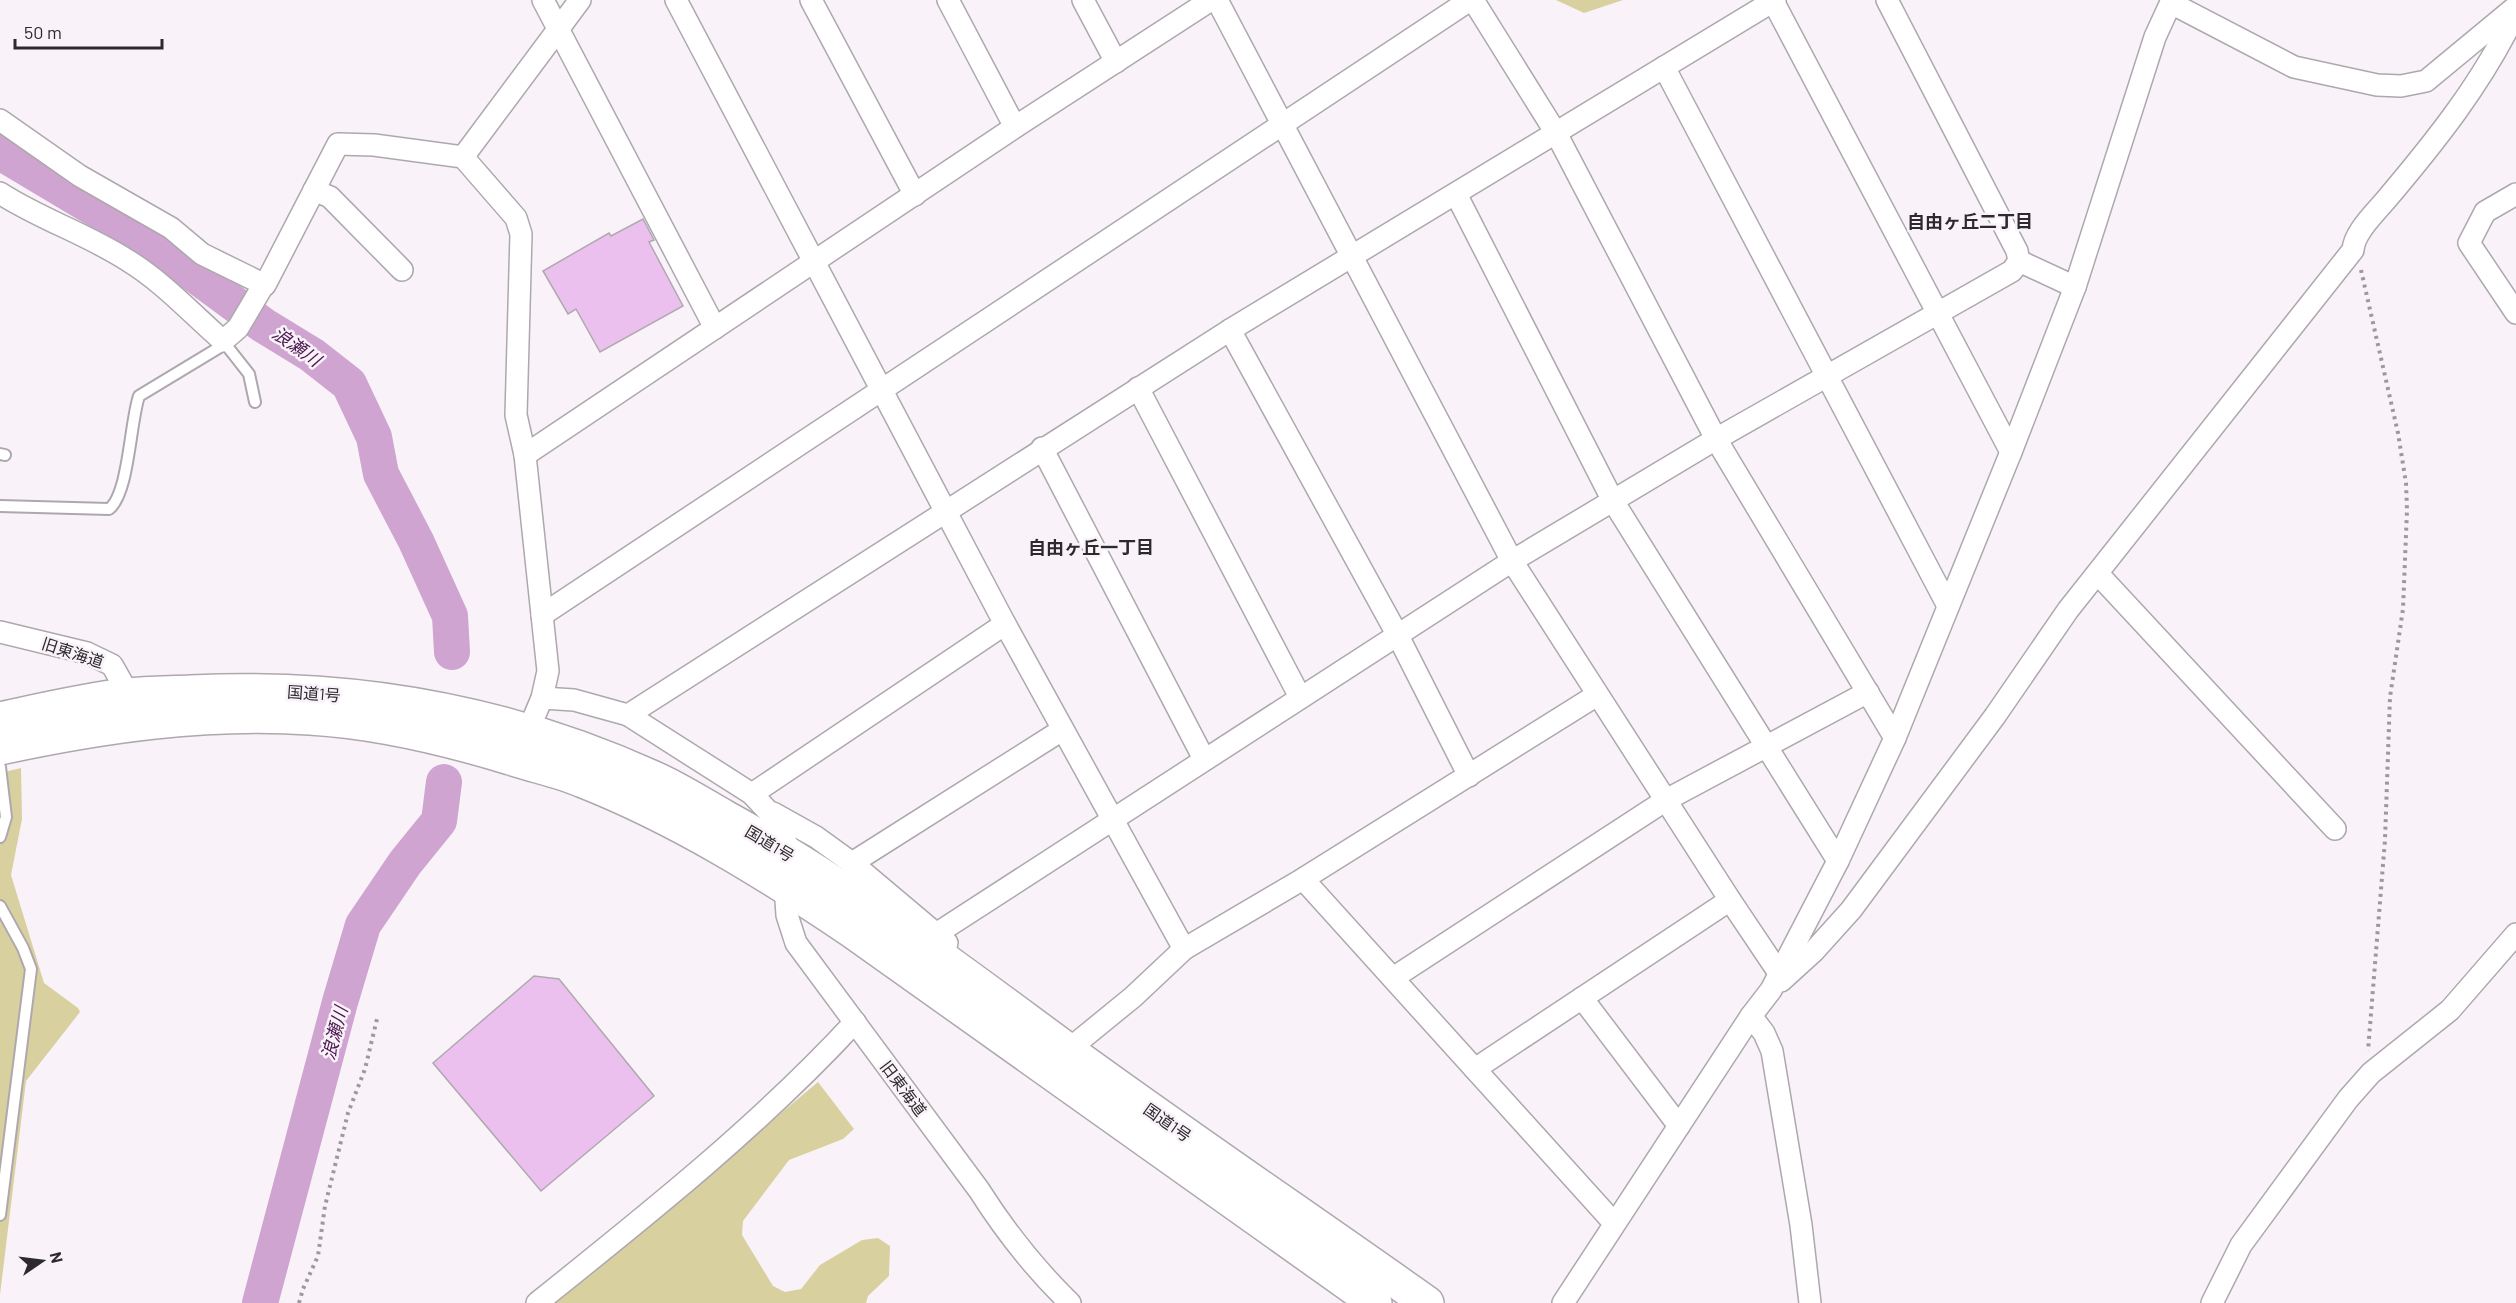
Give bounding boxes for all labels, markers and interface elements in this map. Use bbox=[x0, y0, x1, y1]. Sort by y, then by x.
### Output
scale bar bbox=[15, 12, 162, 50]
text: 50 m bbox=[24, 21, 62, 43]
district label: 自由ヶ丘二丁目 bbox=[1907, 210, 2033, 232]
water label: 浪瀬川 bbox=[269, 322, 327, 372]
district label: 自由ヶ丘一丁目 bbox=[1028, 536, 1154, 558]
street label: 旧東海道 bbox=[40, 633, 106, 671]
street label: 国道1号 bbox=[287, 682, 341, 704]
street label: 国道1号 bbox=[742, 821, 798, 865]
water label: 浪瀬川 bbox=[316, 1002, 352, 1062]
street label: 旧東海道 bbox=[877, 1057, 931, 1119]
street label: 国道1号 bbox=[1141, 1099, 1195, 1145]
north arrow bbox=[12, 1231, 72, 1291]
text: N bbox=[47, 1250, 68, 1265]

